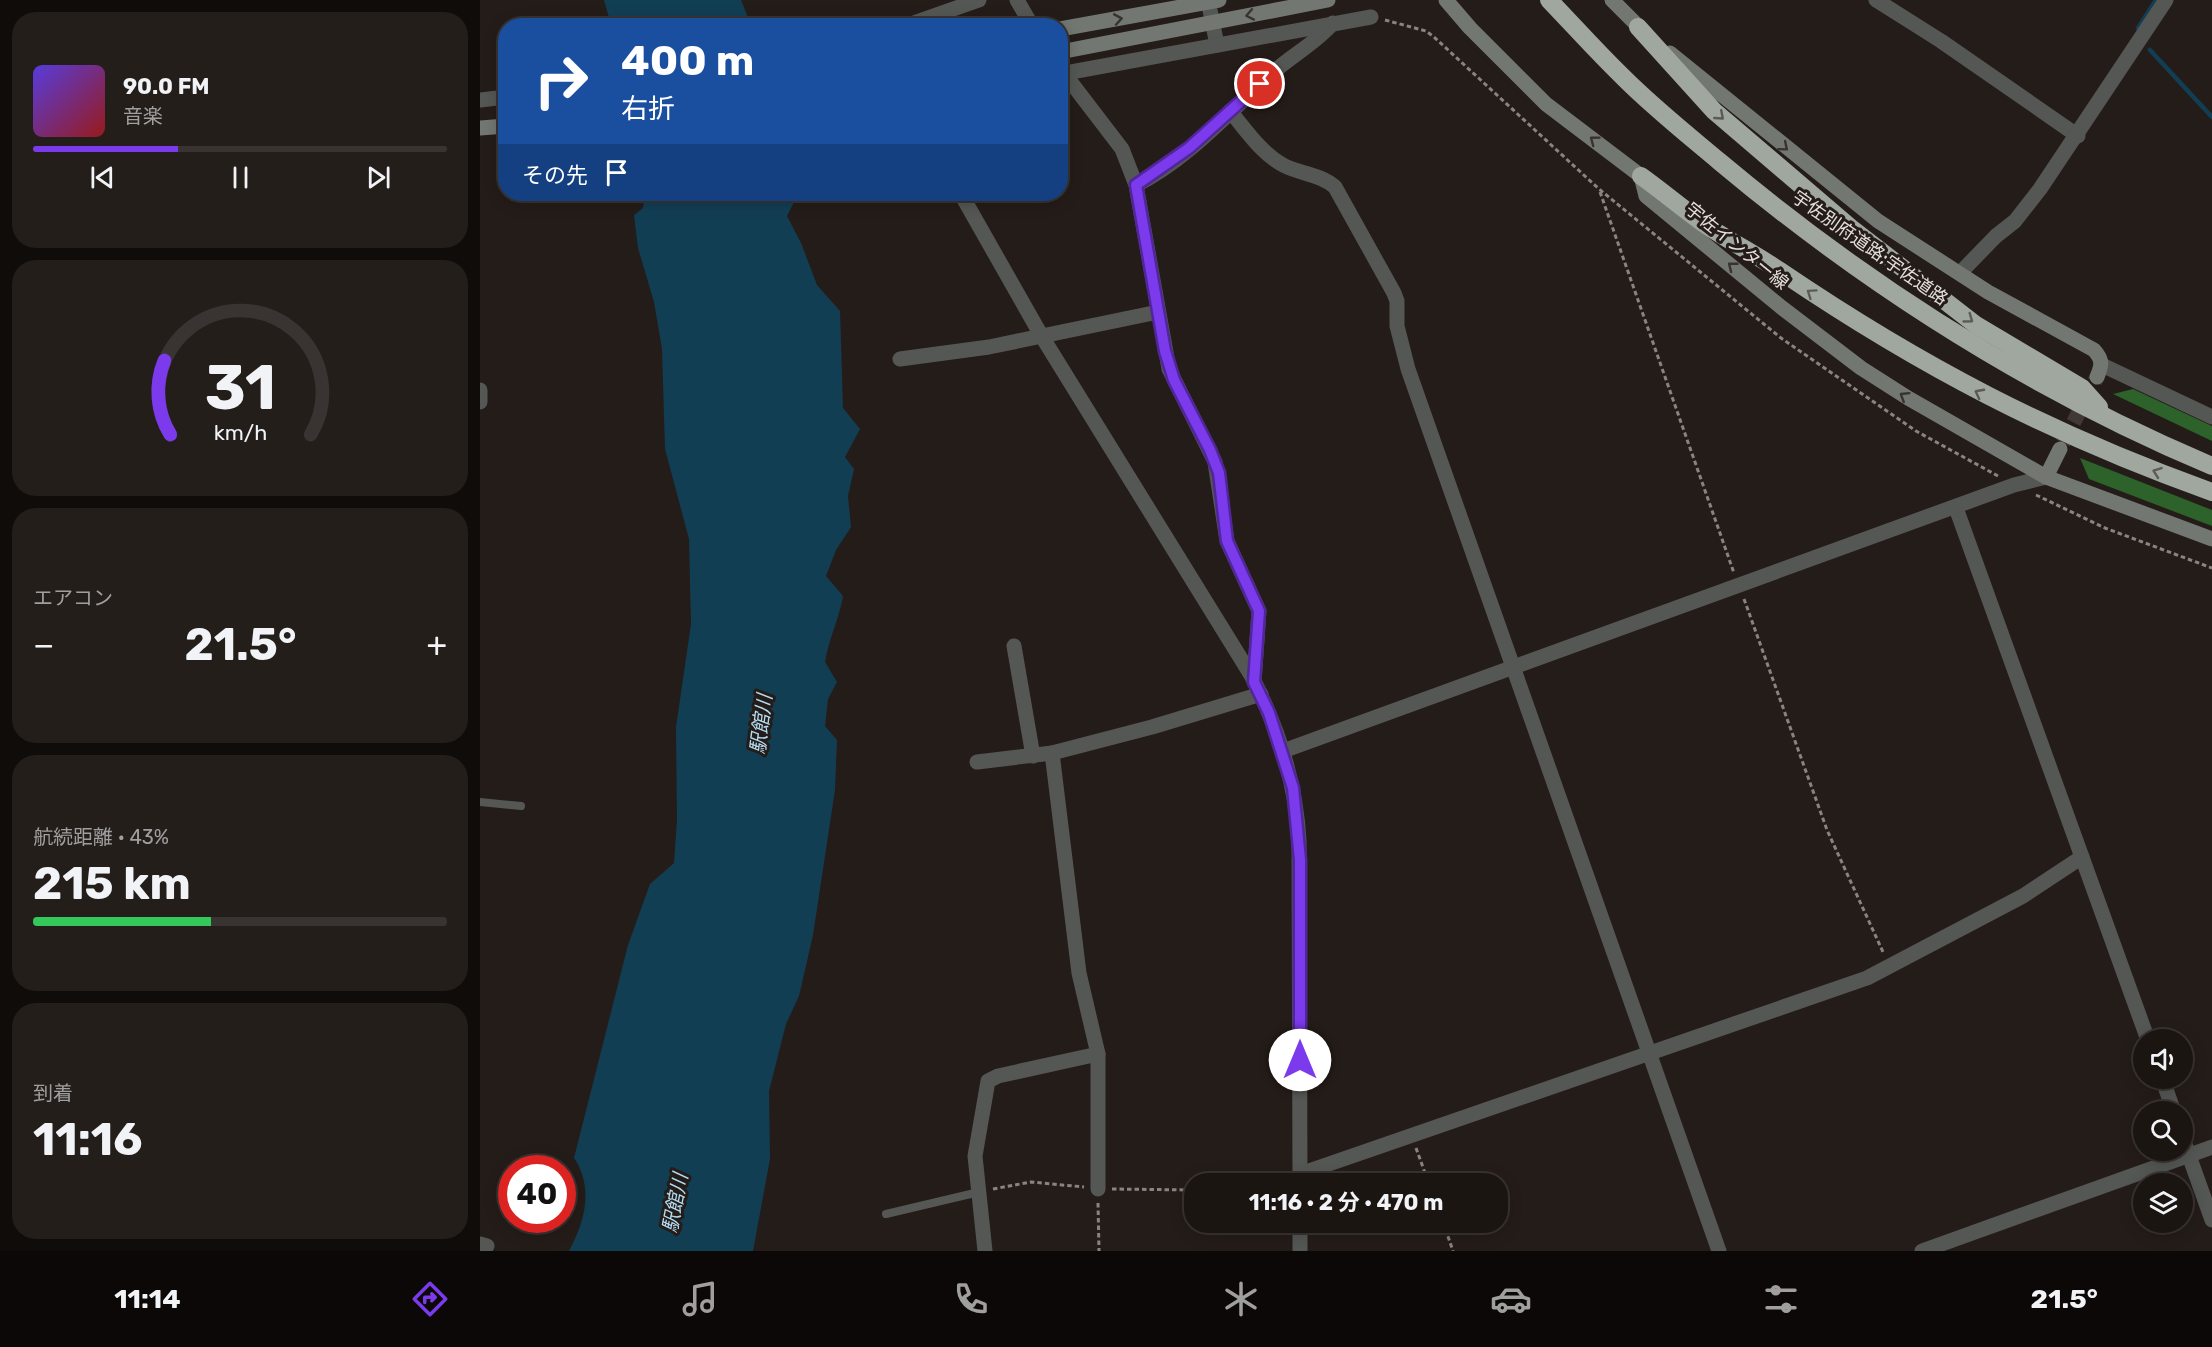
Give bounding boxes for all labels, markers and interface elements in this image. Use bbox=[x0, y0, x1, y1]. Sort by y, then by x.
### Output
one-way arrow bbox=[1245, 8, 1255, 21]
one-way arrow bbox=[1113, 13, 1123, 26]
text: 400 m bbox=[621, 36, 754, 86]
icon: right bbox=[522, 42, 600, 120]
pin bbox=[1234, 58, 1285, 109]
icon: arrive bbox=[1243, 67, 1276, 100]
text: 90.0 FM bbox=[123, 73, 209, 100]
text: 右折 bbox=[621, 93, 675, 125]
text: 音楽 bbox=[123, 104, 163, 128]
one-way arrow bbox=[1714, 109, 1724, 120]
one-way arrow bbox=[1590, 137, 1601, 148]
one-way arrow bbox=[1777, 140, 1788, 151]
icon: arrive bbox=[600, 156, 633, 189]
icon: previous bbox=[86, 161, 119, 194]
icon: pause bbox=[224, 161, 257, 194]
icon: next bbox=[362, 161, 395, 194]
text: その先 bbox=[522, 162, 588, 189]
street label: 宇佐別府道路;宇佐道路 bbox=[1788, 186, 1952, 310]
street label: 宇佐インター線 bbox=[1681, 198, 1793, 294]
one-way arrow bbox=[1728, 263, 1739, 274]
one-way arrow bbox=[1807, 289, 1818, 300]
one-way arrow bbox=[1962, 312, 1973, 323]
text: 31 bbox=[204, 351, 276, 425]
one-way arrow bbox=[1975, 389, 1985, 400]
one-way arrow bbox=[1900, 392, 1911, 403]
text: km/h bbox=[213, 420, 267, 445]
one-way arrow bbox=[2152, 467, 2163, 480]
text: エアコン bbox=[33, 586, 113, 610]
text: 21.5° bbox=[184, 618, 296, 671]
text: − bbox=[33, 625, 54, 664]
text: + bbox=[426, 625, 447, 664]
water label: 駅館川 bbox=[745, 691, 777, 755]
text: 航続距離 · 43% bbox=[33, 825, 169, 849]
text: 215 km bbox=[33, 857, 191, 910]
position arrow bbox=[1268, 1028, 1332, 1092]
map controls bbox=[2133, 1029, 2193, 1233]
button: sound bbox=[2133, 1029, 2193, 1089]
text: 到着 bbox=[33, 1081, 73, 1105]
button: search bbox=[2133, 1101, 2193, 1161]
text: 11:16 bbox=[33, 1113, 143, 1166]
speed limit sign: 40 bbox=[498, 1155, 576, 1233]
water label: 駅館川 bbox=[657, 1169, 693, 1235]
button: layers bbox=[2133, 1173, 2193, 1233]
text: 11:16 · 2 分 · 470 m bbox=[1249, 1189, 1443, 1216]
icon: directions bbox=[409, 1278, 451, 1320]
icon: music bbox=[679, 1278, 721, 1320]
icon: phone bbox=[950, 1278, 992, 1320]
icon: climate bbox=[1220, 1278, 1262, 1320]
icon: car bbox=[1490, 1278, 1532, 1320]
icon: filters bbox=[1760, 1278, 1802, 1320]
text: 11:14 bbox=[114, 1283, 181, 1315]
text: 21.5° bbox=[2031, 1283, 2098, 1315]

